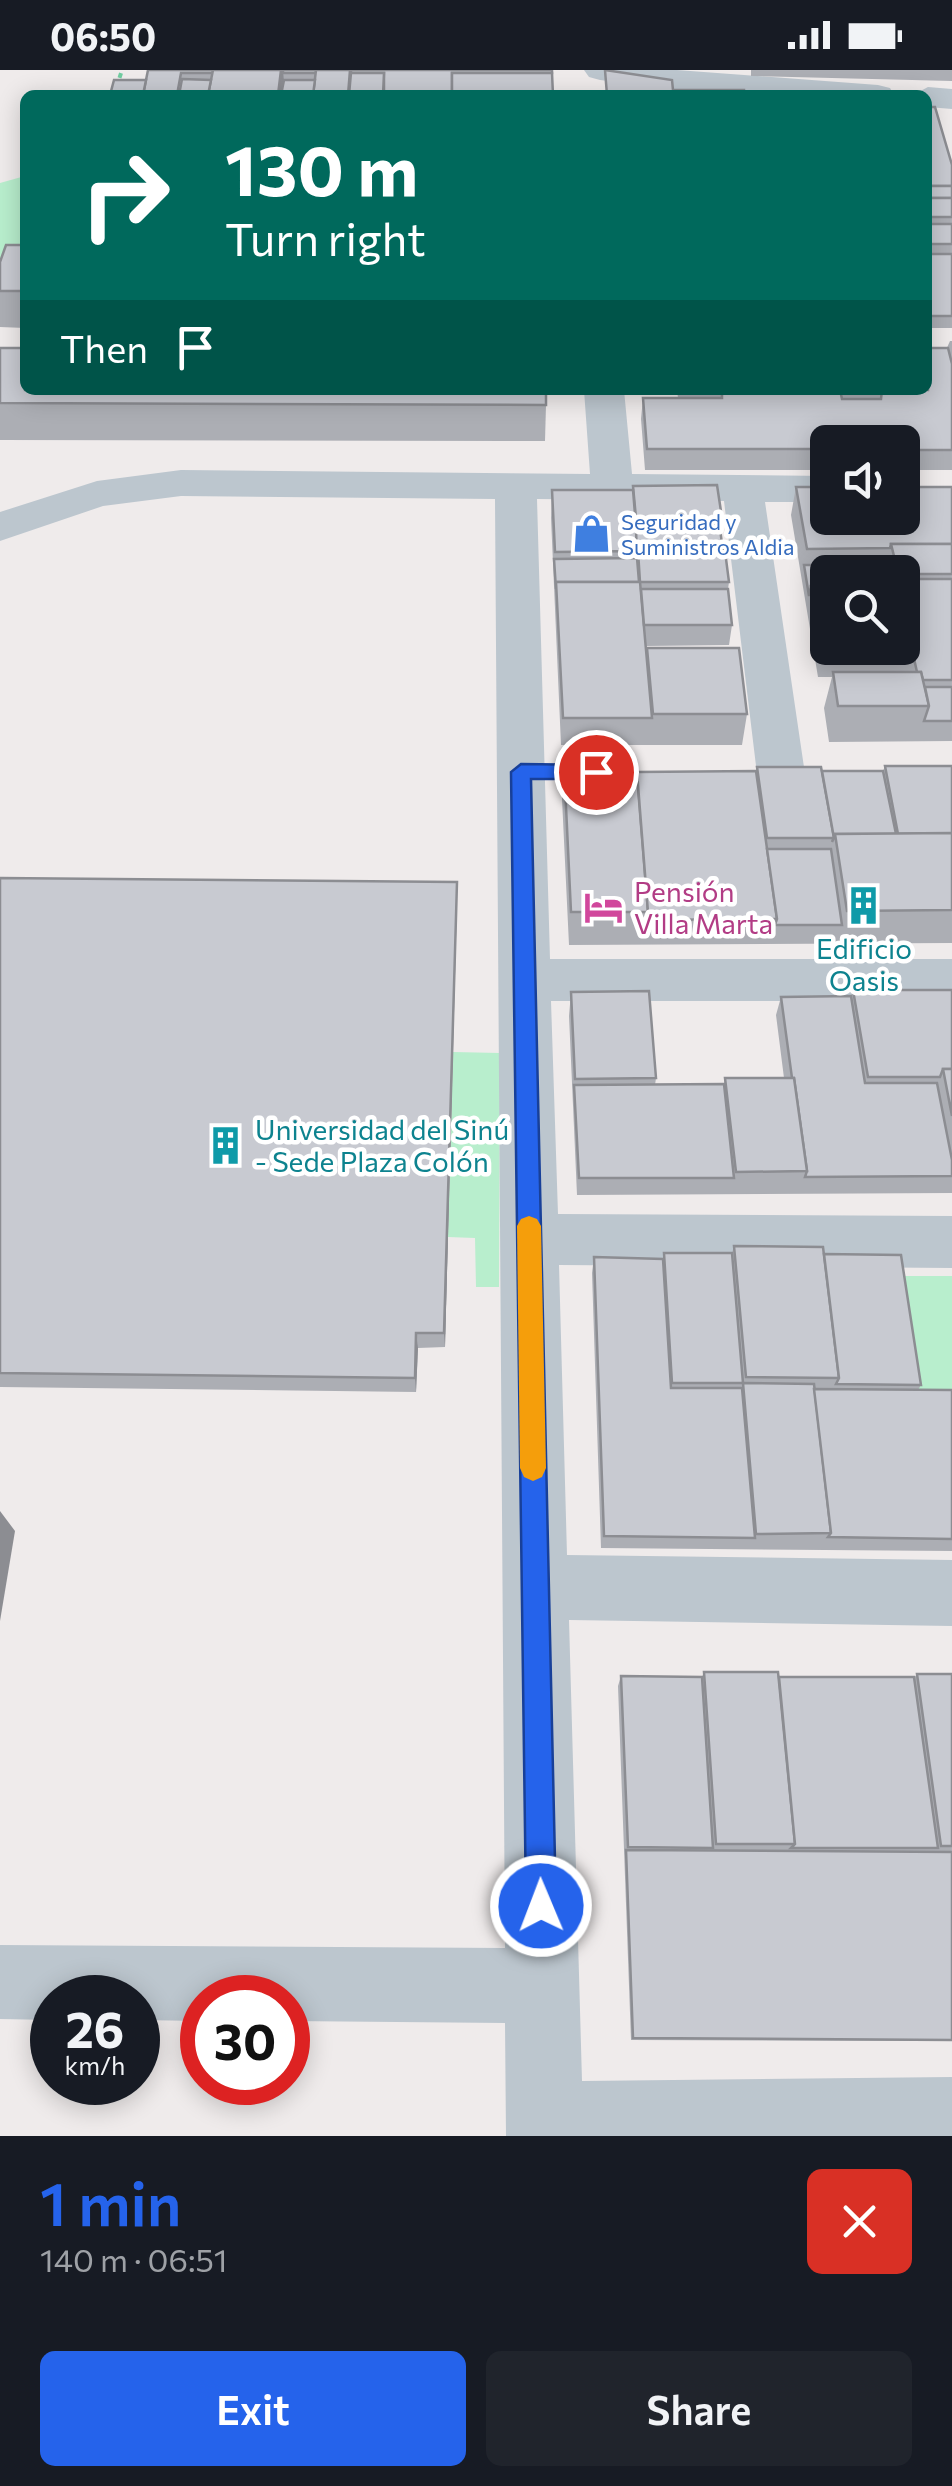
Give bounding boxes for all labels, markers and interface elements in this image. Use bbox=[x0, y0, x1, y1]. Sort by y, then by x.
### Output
text: 06:50 bbox=[50, 12, 156, 59]
text: 130 m bbox=[225, 125, 418, 210]
icon: right bbox=[60, 130, 190, 260]
text: Turn right bbox=[225, 210, 426, 265]
icon: arrive bbox=[168, 320, 223, 375]
text: Then bbox=[60, 324, 148, 371]
map controls bbox=[810, 425, 920, 665]
button: sound bbox=[810, 425, 920, 535]
place label: Seguridad y Suministros Aldia bbox=[621, 508, 794, 560]
shop icon: Seguridad y Suministros Aldia bbox=[570, 513, 612, 555]
button: search bbox=[810, 555, 920, 665]
pin bbox=[554, 730, 639, 815]
icon: arrive bbox=[569, 745, 624, 800]
place label: Pensión Villa Marta bbox=[634, 874, 773, 940]
building icon: Edificio Oasis bbox=[843, 885, 885, 927]
hotel icon: Pensión Villa Marta bbox=[583, 886, 625, 928]
place label: Edificio Oasis bbox=[816, 931, 912, 997]
place label: Universidad del Sinú - Sede Plaza Colón bbox=[255, 1112, 509, 1178]
building icon: Universidad del Sinú - Sede Plaza Colón bbox=[204, 1124, 246, 1166]
position arrow bbox=[489, 1854, 593, 1958]
speed limit sign: 30 bbox=[180, 1975, 310, 2105]
text: 26 bbox=[65, 1997, 124, 2058]
text: km/h bbox=[65, 2050, 125, 2080]
text: 1 min bbox=[40, 2165, 181, 2238]
button: close bbox=[807, 2169, 912, 2274]
text: 140 m · 06:51 bbox=[40, 2239, 228, 2279]
button: Exit bbox=[40, 2351, 466, 2466]
button: Share bbox=[486, 2351, 912, 2466]

